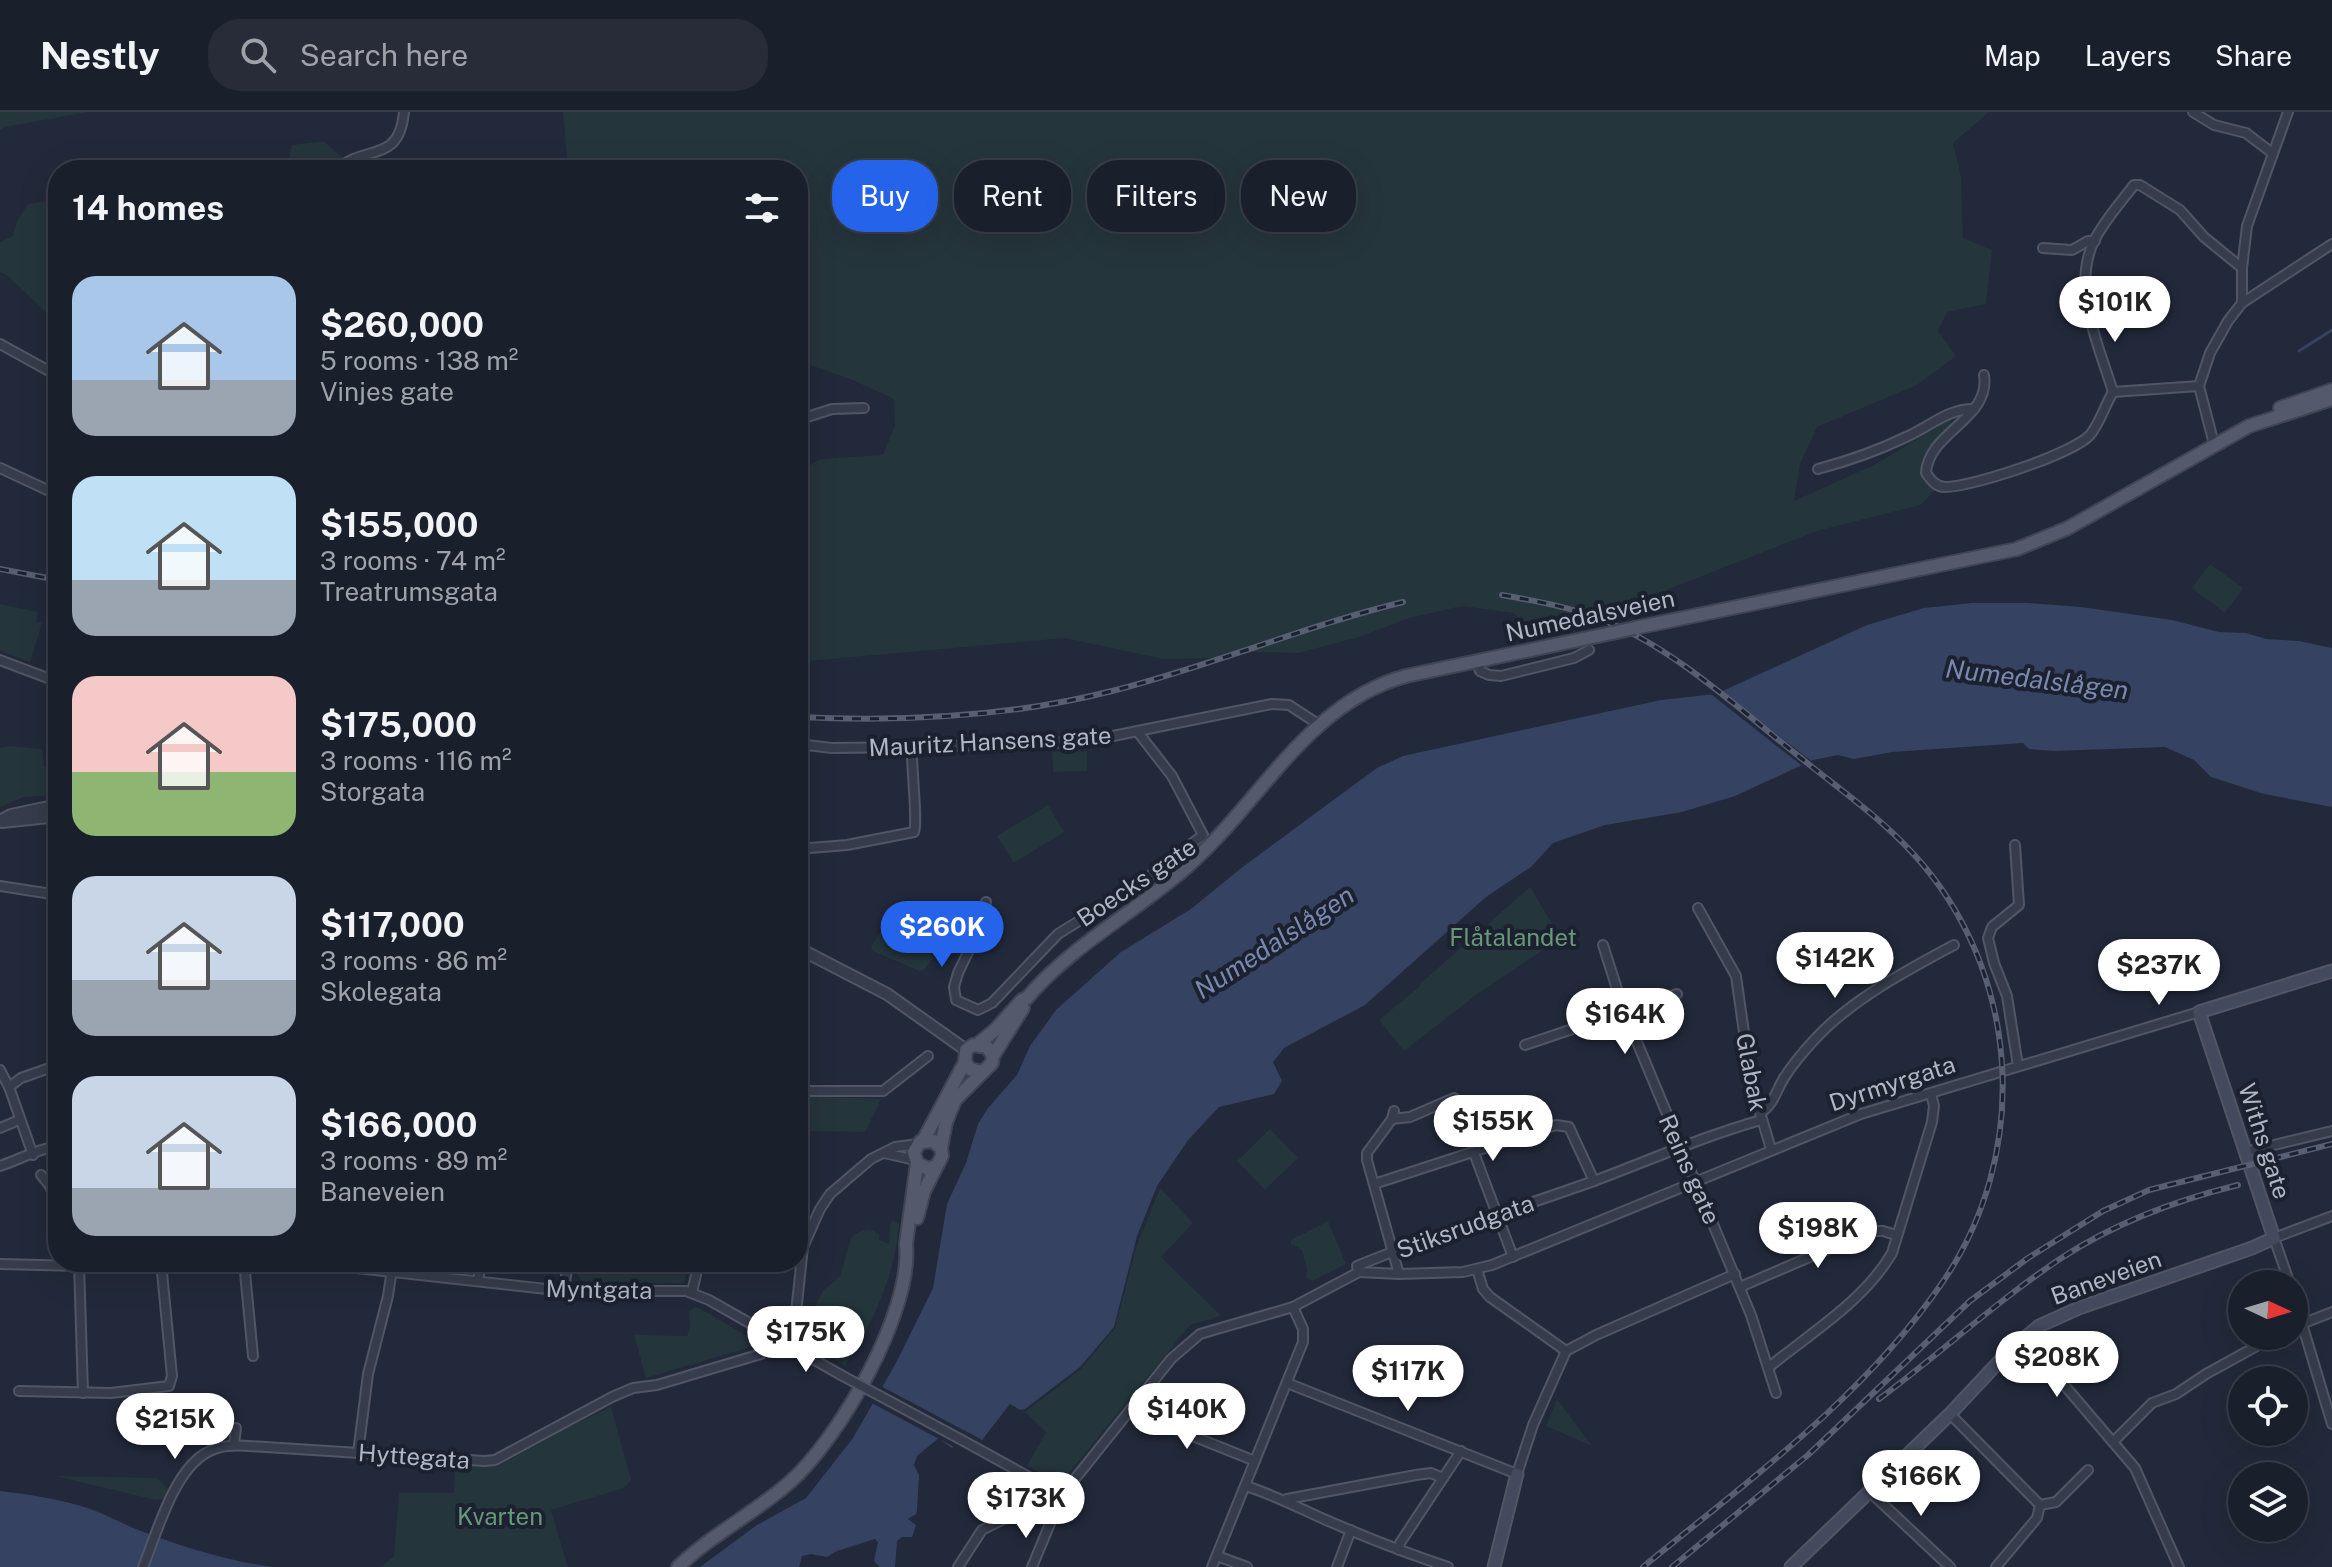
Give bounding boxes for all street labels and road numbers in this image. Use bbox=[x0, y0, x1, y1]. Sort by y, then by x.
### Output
street label: Numedalsveien bbox=[1503, 583, 1677, 647]
street label: Mauritz Hansens gate bbox=[868, 721, 1112, 761]
street label: Boecks gate bbox=[1071, 832, 1201, 932]
street label: Glabak bbox=[1731, 1031, 1773, 1113]
street label: Dyrmyrgata bbox=[1825, 1049, 1959, 1117]
street label: Withs gate bbox=[2233, 1080, 2297, 1202]
street label: Reins gate bbox=[1653, 1110, 1727, 1228]
street label: Stiksrudgata bbox=[1393, 1188, 1537, 1264]
street label: Baneveien bbox=[2047, 1244, 2165, 1310]
street label: Myntgata bbox=[545, 1274, 653, 1304]
street label: Hyttegata bbox=[357, 1438, 471, 1474]

